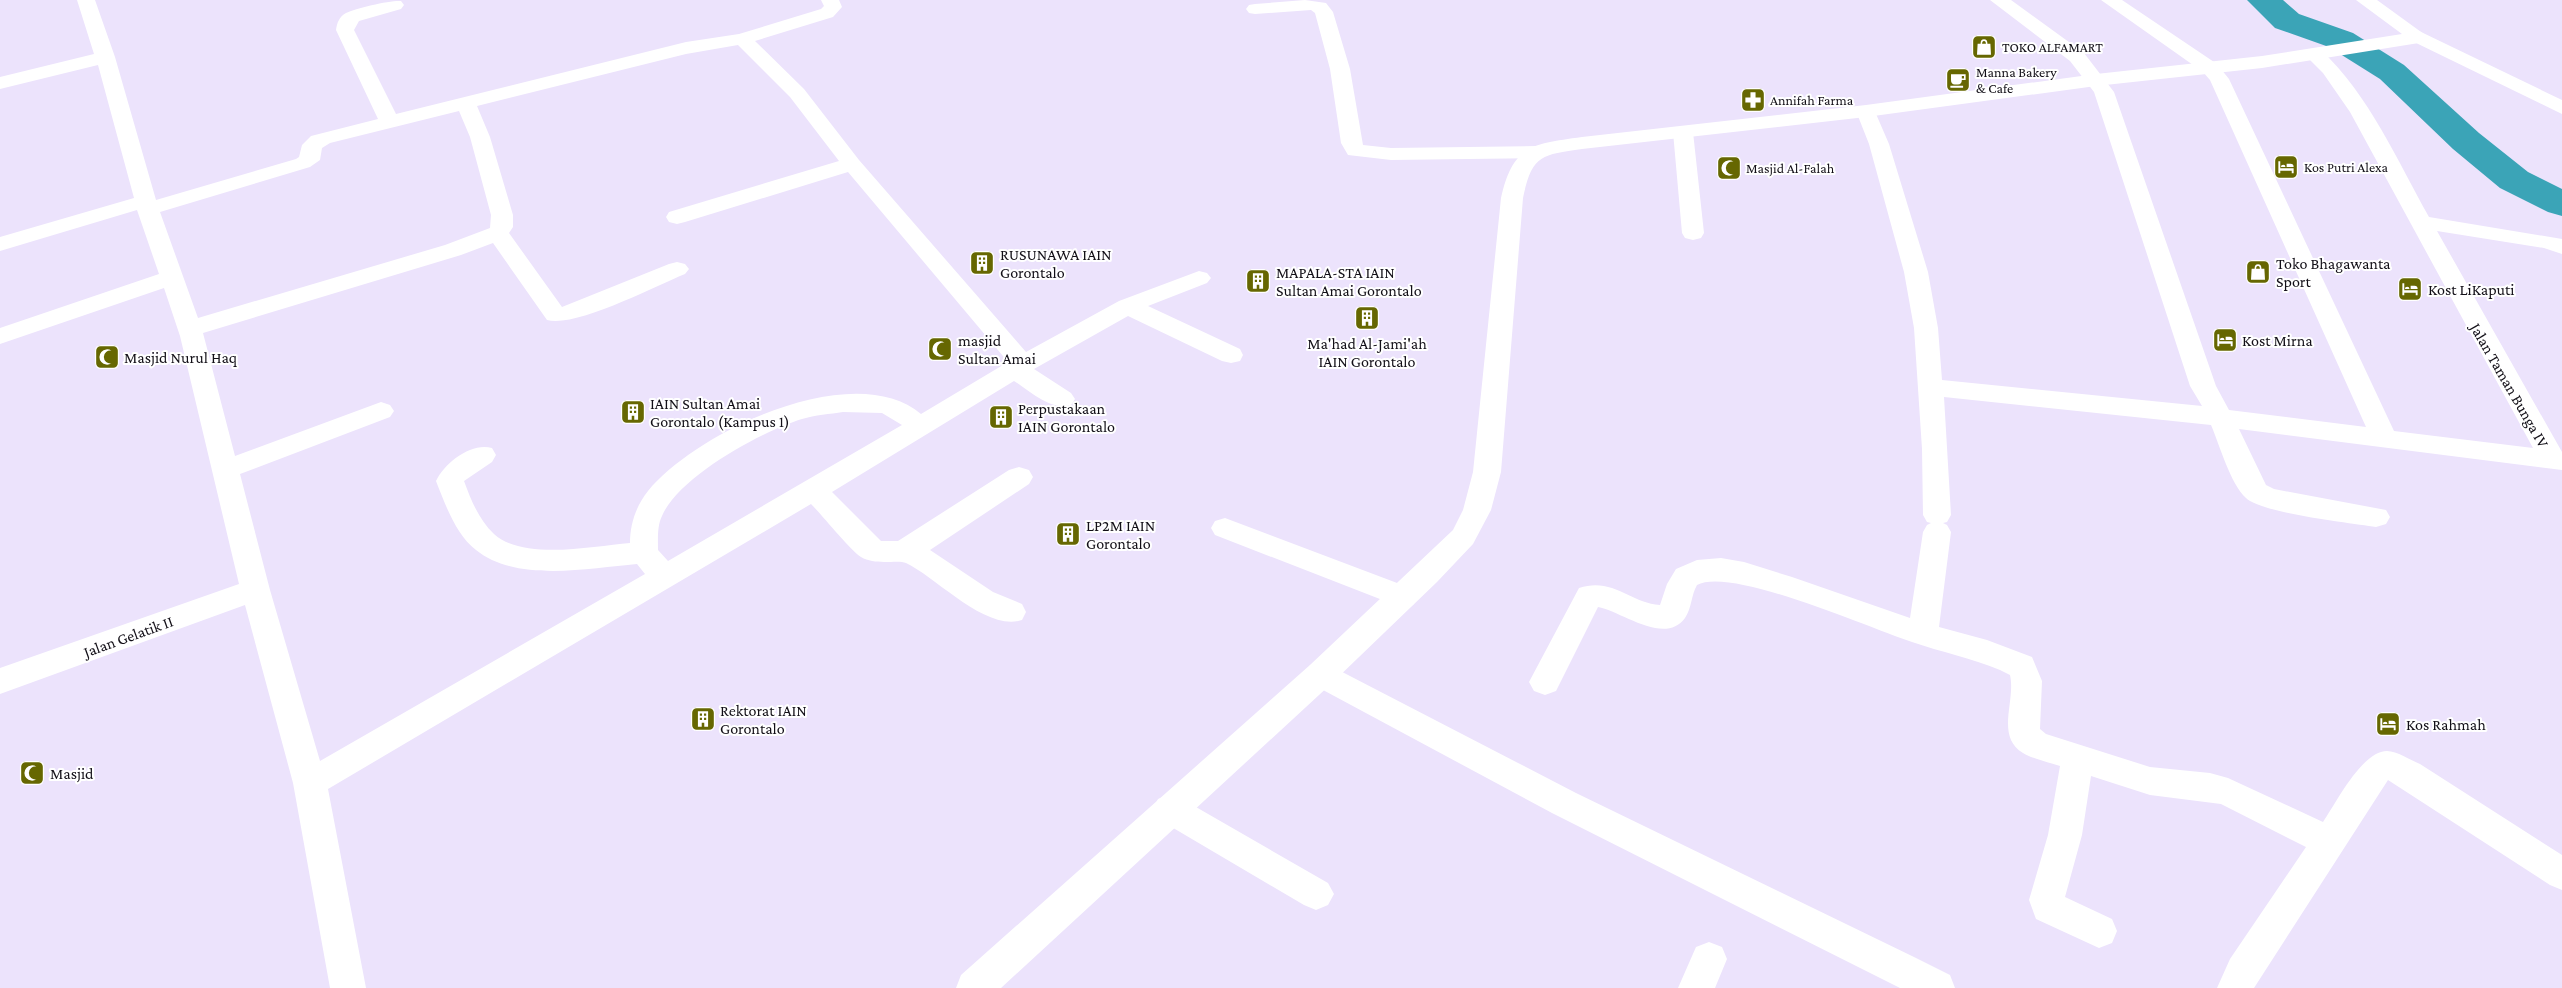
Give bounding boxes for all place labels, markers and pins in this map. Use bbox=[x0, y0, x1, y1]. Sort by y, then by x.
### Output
shop icon: TOKO ALFAMART bbox=[1971, 34, 1997, 60]
place label: TOKO ALFAMART bbox=[2002, 39, 2103, 55]
place label: Manna Bakery & Cafe bbox=[1976, 64, 2057, 96]
cafe icon: Manna Bakery & Cafe bbox=[1945, 67, 1971, 93]
pharmacy icon: Annifah Farma bbox=[1740, 87, 1766, 113]
place label: Annifah Farma bbox=[1770, 92, 1854, 108]
hotel icon: Kos Putri Alexa bbox=[2273, 154, 2299, 180]
mosque icon: Masjid Al-Falah bbox=[1716, 155, 1742, 181]
place label: Kos Putri Alexa bbox=[2304, 159, 2388, 175]
place label: Masjid Al-Falah bbox=[1746, 160, 1835, 177]
place label: RUSUNAWA IAIN Gorontalo bbox=[1000, 246, 1112, 281]
building icon: RUSUNAWA IAIN Gorontalo bbox=[969, 250, 995, 276]
place label: Toko Bhagawanta Sport bbox=[2276, 255, 2391, 291]
shop icon: Toko Bhagawanta Sport bbox=[2245, 259, 2271, 285]
place label: MAPALA-STA IAIN Sultan Amai Gorontalo bbox=[1276, 264, 1422, 299]
building icon: MAPALA-STA IAIN Sultan Amai Gorontalo bbox=[1245, 268, 1271, 294]
hotel icon: Kost LiKaputi bbox=[2397, 276, 2423, 302]
place label: Kost LiKaputi bbox=[2428, 281, 2514, 299]
building icon: Ma'had Al-Jami'ah IAIN Gorontalo bbox=[1354, 305, 1380, 331]
hotel icon: Kost Mirna bbox=[2212, 327, 2238, 353]
place label: masjid Sultan Amai bbox=[958, 332, 1036, 367]
place label: Kost Mirna bbox=[2242, 332, 2313, 349]
place label: Ma'had Al-Jami'ah IAIN Gorontalo bbox=[1307, 335, 1427, 370]
mosque icon: masjid Sultan Amai bbox=[927, 336, 953, 362]
mosque icon: Masjid Nurul Haq bbox=[94, 344, 120, 370]
place label: Masjid Nurul Haq bbox=[124, 349, 238, 367]
place label: IAIN Sultan Amai Gorontalo (Kampus 1) bbox=[650, 395, 790, 431]
building icon: IAIN Sultan Amai Gorontalo (Kampus 1) bbox=[620, 399, 646, 425]
place label: Perpustakaan IAIN Gorontalo bbox=[1018, 400, 1115, 435]
building icon: Perpustakaan IAIN Gorontalo bbox=[988, 404, 1014, 430]
place label: LP2M IAIN Gorontalo bbox=[1086, 517, 1155, 552]
building icon: LP2M IAIN Gorontalo bbox=[1055, 521, 1081, 547]
place label: Rektorat IAIN Gorontalo bbox=[720, 702, 807, 737]
building icon: Rektorat IAIN Gorontalo bbox=[690, 706, 716, 732]
hotel icon: Kos Rahmah bbox=[2375, 711, 2401, 737]
place label: Kos Rahmah bbox=[2406, 716, 2486, 733]
mosque icon: Masjid bbox=[19, 760, 45, 786]
place label: Masjid bbox=[50, 765, 94, 783]

